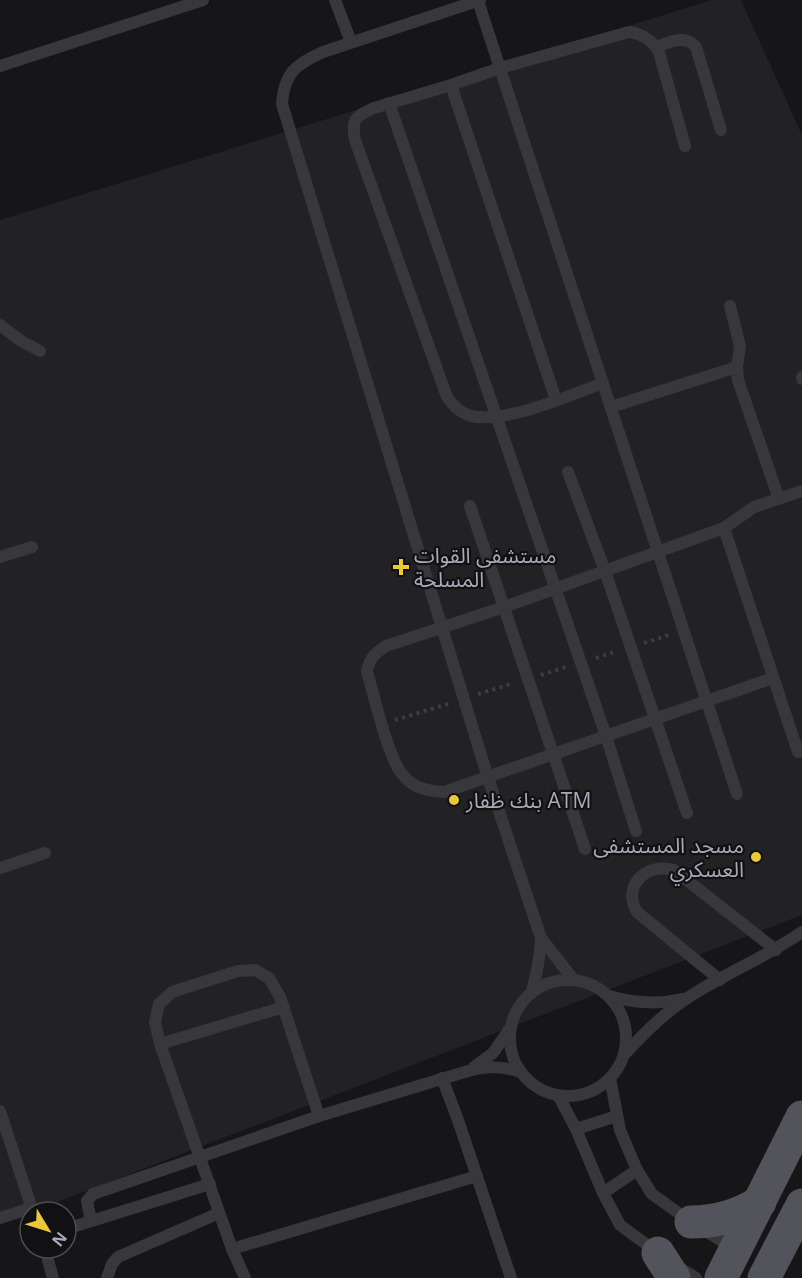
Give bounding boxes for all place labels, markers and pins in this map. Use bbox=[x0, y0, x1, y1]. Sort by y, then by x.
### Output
place label: مستشفى القوات المسلحة bbox=[414, 541, 556, 593]
marker: مستشفى القوات المسلحة bbox=[392, 558, 410, 576]
place label: بنك ظفار ATM bbox=[465, 786, 591, 814]
marker: بنك ظفار ATM bbox=[447, 793, 461, 807]
place label: مسجد المستشفى العسكري bbox=[593, 831, 744, 886]
marker: مسجد المستشفى العسكري bbox=[749, 850, 763, 864]

